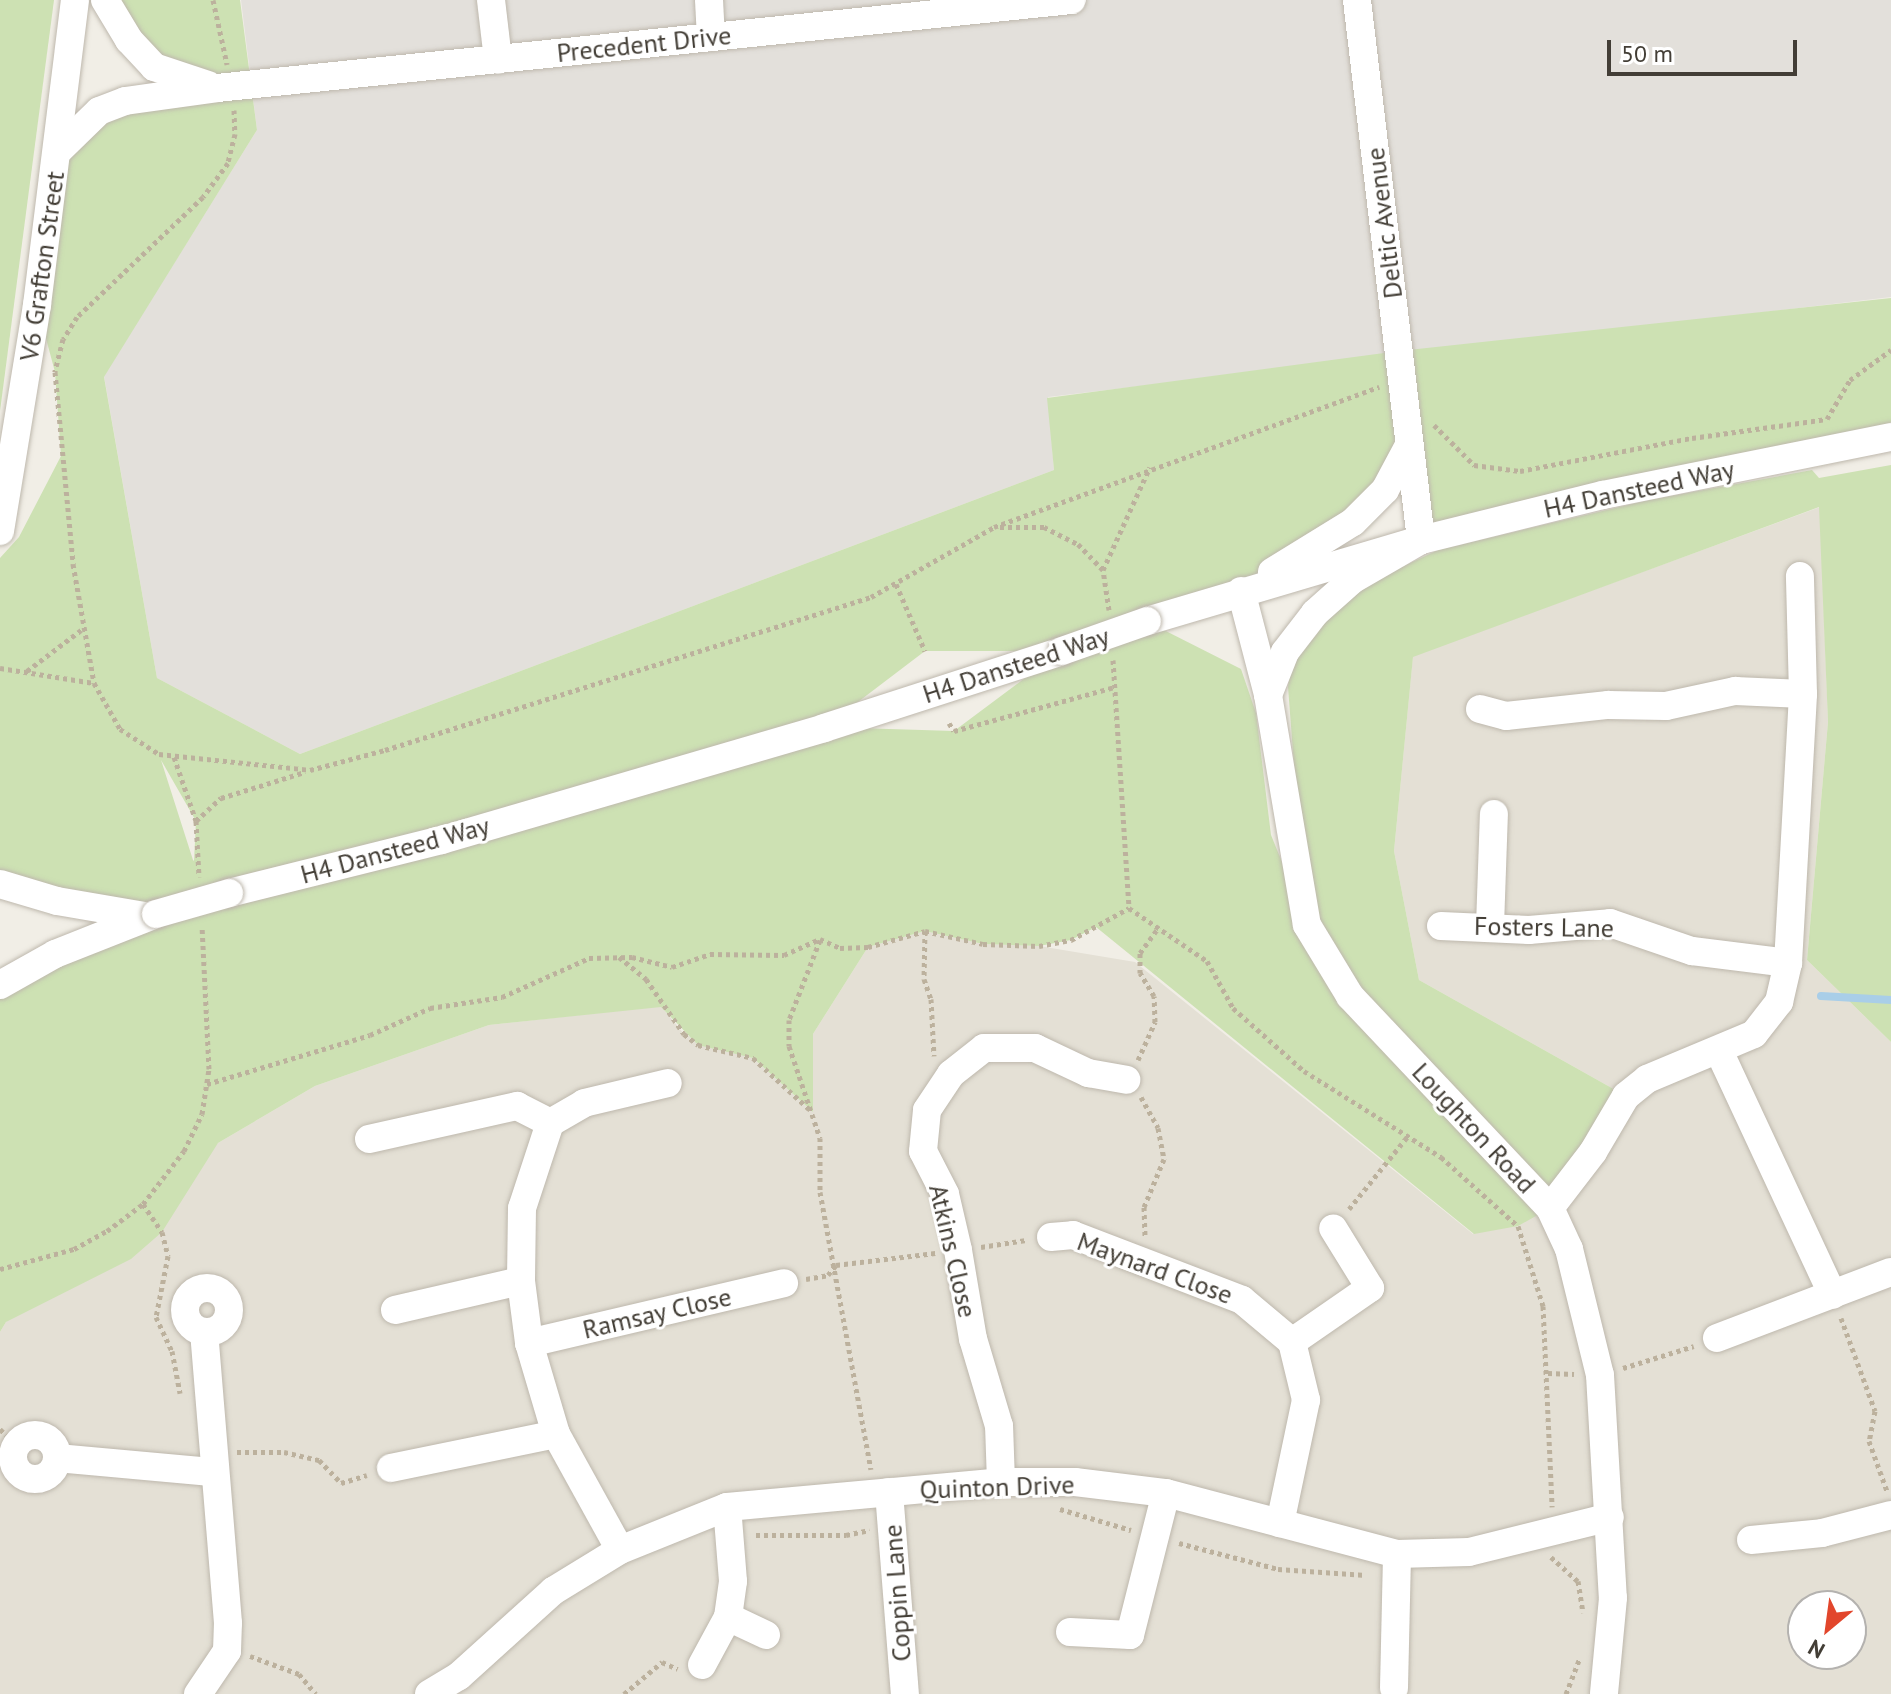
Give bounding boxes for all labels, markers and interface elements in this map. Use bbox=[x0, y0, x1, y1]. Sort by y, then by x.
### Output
street label: Precedent Drive bbox=[555, 19, 733, 69]
scale bar bbox=[1611, 24, 1801, 74]
text: 50 m bbox=[1621, 38, 1673, 69]
street label: Deltic Avenue bbox=[1359, 145, 1409, 301]
street label: V6 Grafton Street bbox=[13, 169, 71, 363]
street label: H4 Dansteed Way bbox=[1541, 453, 1737, 525]
street label: H4 Dansteed Way bbox=[919, 620, 1113, 710]
street label: H4 Dansteed Way bbox=[297, 810, 493, 890]
street label: Fosters Lane bbox=[1474, 910, 1614, 944]
street label: Loughton Road bbox=[1406, 1056, 1542, 1200]
street label: Atkins Close bbox=[923, 1181, 983, 1321]
street label: Maynard Close bbox=[1073, 1225, 1237, 1311]
street label: Ramsay Close bbox=[579, 1281, 735, 1345]
street label: Quinton Drive bbox=[919, 1469, 1075, 1505]
street label: Coppin Lane bbox=[877, 1523, 917, 1663]
north arrow bbox=[1787, 1590, 1867, 1670]
text: N bbox=[1803, 1633, 1829, 1665]

